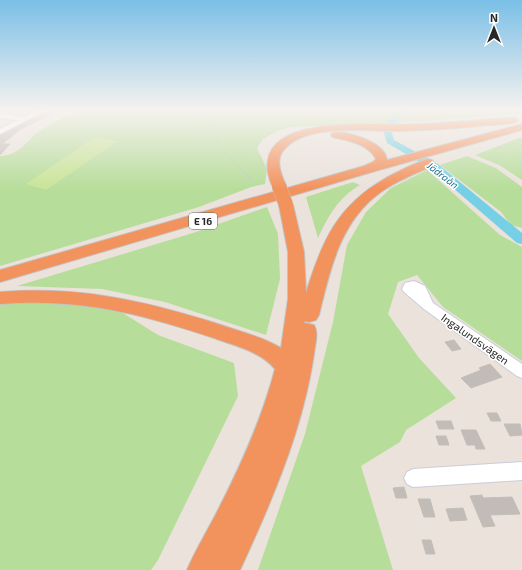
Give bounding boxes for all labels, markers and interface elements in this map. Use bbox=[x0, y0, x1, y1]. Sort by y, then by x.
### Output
north arrow bbox=[474, 8, 514, 48]
text: N bbox=[490, 11, 498, 24]
water label: Jädraån bbox=[424, 159, 461, 191]
road number: E 16 bbox=[189, 213, 217, 229]
street label: Ingalundsvägen bbox=[439, 310, 512, 367]

